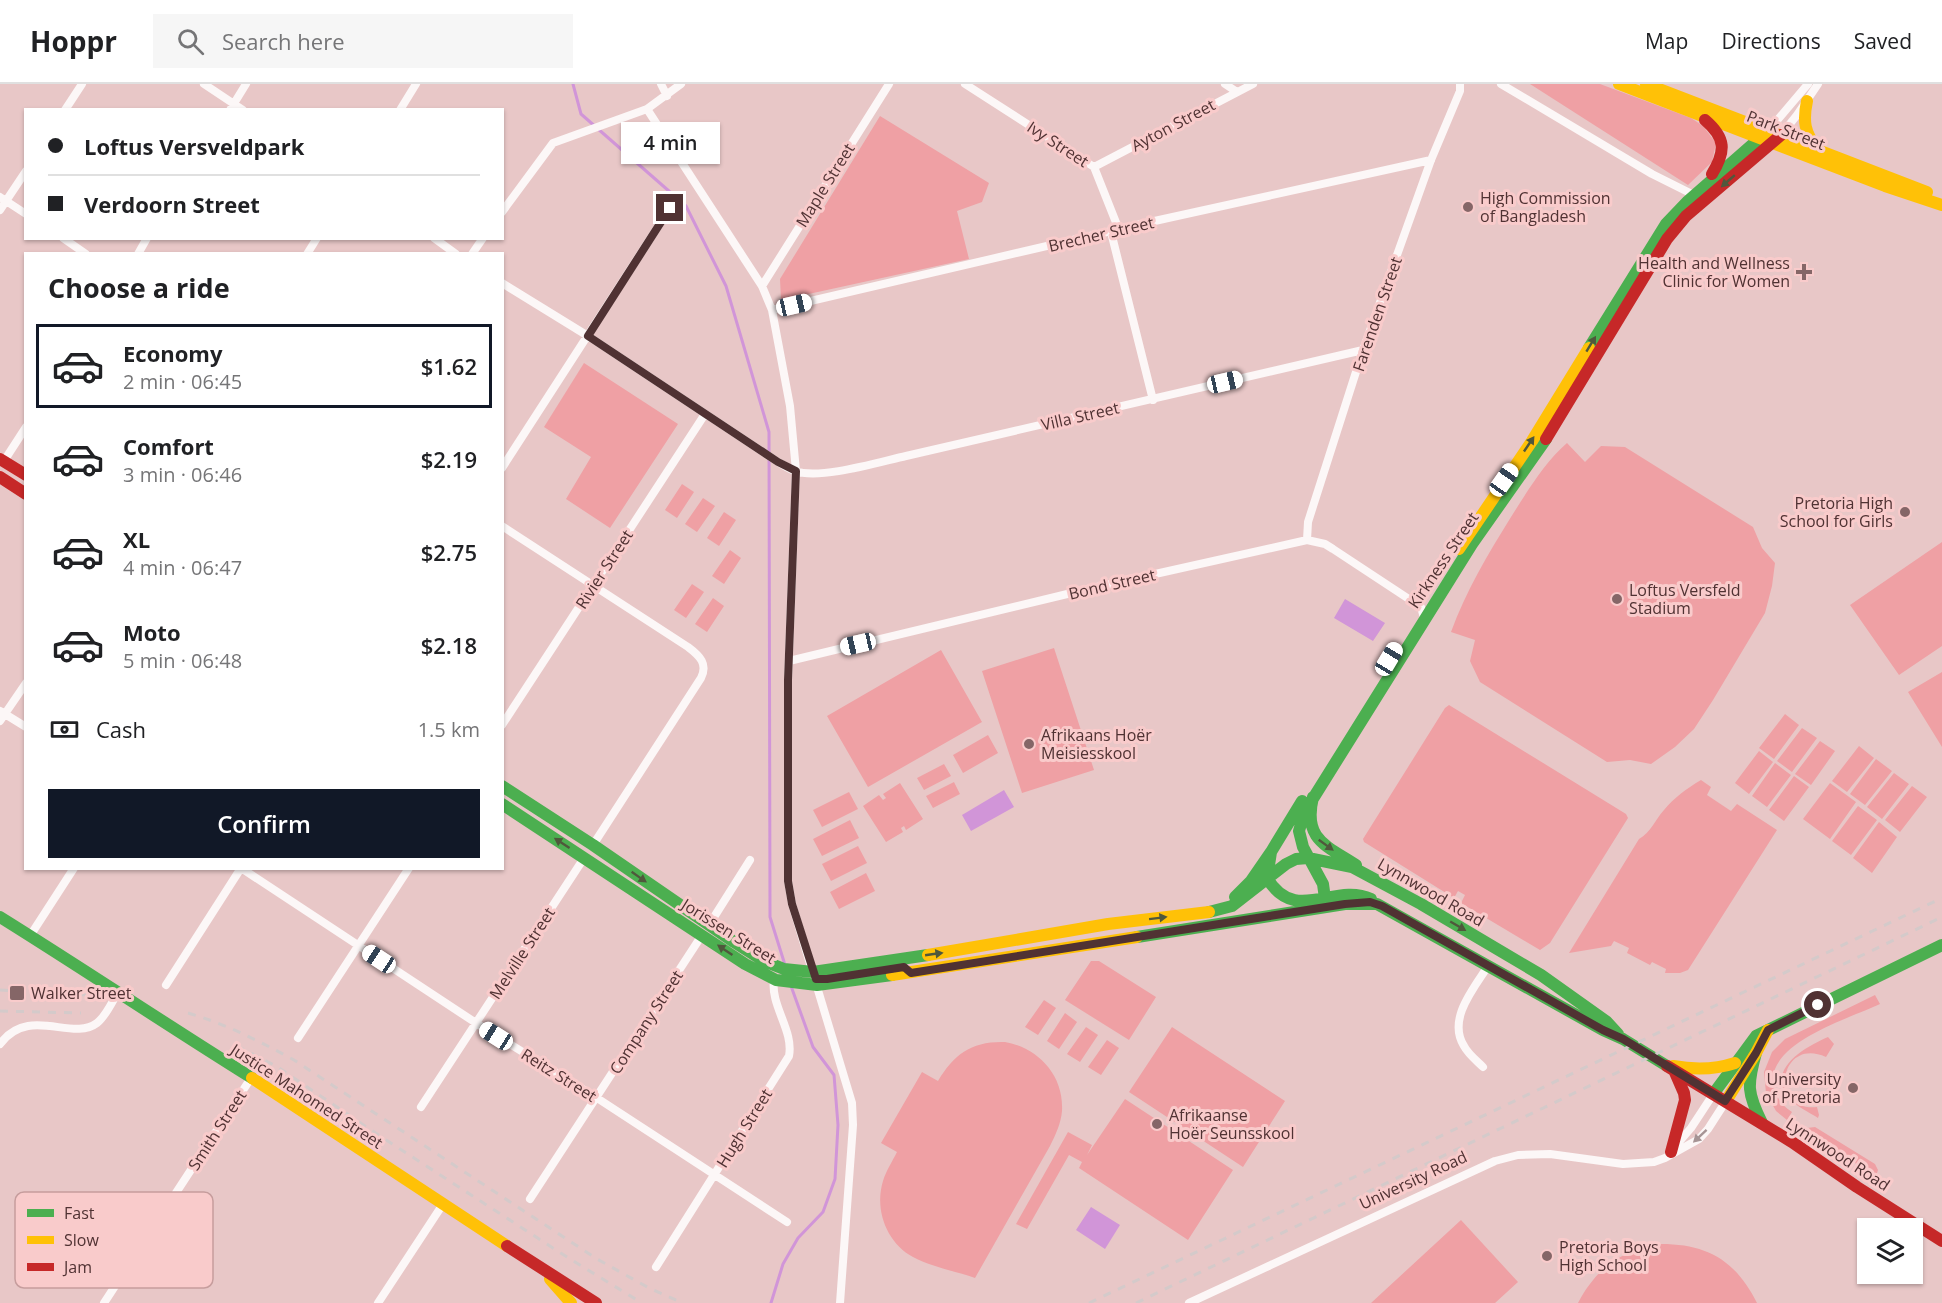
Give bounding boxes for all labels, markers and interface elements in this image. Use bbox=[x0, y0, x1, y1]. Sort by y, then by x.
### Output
search box bbox=[153, 14, 573, 68]
text: Hoppr bbox=[30, 22, 117, 60]
icon: search bbox=[174, 25, 207, 58]
text: Search here bbox=[222, 26, 345, 56]
text: Map bbox=[1645, 27, 1688, 55]
text: Directions bbox=[1721, 27, 1821, 55]
text: Saved bbox=[1854, 27, 1912, 55]
street label: Ayton Street bbox=[1127, 94, 1219, 156]
street label: Park Street bbox=[1744, 105, 1829, 155]
street label: Ivy Street bbox=[1023, 116, 1093, 172]
callout: 4 min bbox=[620, 121, 720, 163]
text: 4 min bbox=[644, 129, 698, 156]
text: Loftus Versveldpark bbox=[84, 131, 304, 161]
street label: Maple Street bbox=[791, 139, 860, 231]
one-way arrow bbox=[1721, 174, 1736, 187]
place label: High Commission of Bangladesh bbox=[1480, 187, 1611, 227]
text: Verdoorn Street bbox=[84, 189, 260, 219]
route end bbox=[656, 194, 683, 221]
marker: High Commission of Bangladesh bbox=[1461, 200, 1475, 214]
street label: Brecher Street bbox=[1046, 211, 1156, 257]
place label: Health and Wellness Clinic for Women bbox=[1638, 252, 1790, 292]
street label: Farenden Street bbox=[1347, 253, 1407, 374]
marker: Health and Wellness Clinic for Women bbox=[1795, 263, 1813, 281]
text: Choose a ride bbox=[48, 269, 230, 306]
car bbox=[774, 292, 814, 318]
one-way arrow bbox=[1586, 335, 1596, 352]
text: Economy bbox=[123, 338, 222, 368]
icon: car bbox=[51, 339, 105, 393]
text: $1.62 bbox=[421, 351, 477, 381]
text: 2 min · 06:45 bbox=[123, 368, 242, 395]
car bbox=[1205, 369, 1245, 395]
street label: Villa Street bbox=[1039, 396, 1121, 436]
text: Comfort bbox=[123, 431, 214, 461]
icon: car bbox=[51, 432, 105, 486]
one-way arrow bbox=[1524, 436, 1535, 452]
text: $2.19 bbox=[421, 444, 477, 474]
car bbox=[1486, 460, 1522, 500]
text: 3 min · 06:46 bbox=[123, 461, 242, 488]
place label: Pretoria High School for Girls bbox=[1780, 492, 1893, 532]
marker: Pretoria High School for Girls bbox=[1898, 505, 1912, 519]
street label: Kirkness Street bbox=[1403, 507, 1484, 612]
text: XL bbox=[123, 524, 150, 554]
icon: car bbox=[51, 525, 105, 579]
street label: Rivier Street bbox=[570, 525, 638, 613]
text: $2.75 bbox=[421, 537, 477, 567]
text: 4 min · 06:47 bbox=[123, 554, 242, 581]
street label: Bond Street bbox=[1066, 563, 1158, 605]
place label: Loftus Versfeld Stadium bbox=[1629, 579, 1741, 619]
marker: Loftus Versfeld Stadium bbox=[1610, 592, 1624, 606]
text: Moto bbox=[123, 617, 181, 647]
icon: car bbox=[51, 618, 105, 672]
text: $2.18 bbox=[421, 630, 477, 660]
car bbox=[838, 631, 878, 657]
car bbox=[1372, 639, 1406, 679]
text: 5 min · 06:48 bbox=[123, 647, 242, 674]
icon: cash bbox=[48, 713, 81, 746]
text: Cash bbox=[96, 714, 146, 744]
text: 1.5 km bbox=[418, 716, 480, 743]
place label: Afrikaans Hoër Meisiesskool bbox=[1041, 724, 1152, 764]
marker: Afrikaans Hoër Meisiesskool bbox=[1022, 737, 1036, 751]
button: Confirm bbox=[48, 789, 480, 858]
one-way arrow bbox=[554, 838, 570, 849]
one-way arrow bbox=[1318, 839, 1334, 851]
street label: Lynnwood Road bbox=[1374, 853, 1488, 931]
one-way arrow bbox=[630, 871, 646, 883]
street label: Jorissen Street bbox=[676, 892, 781, 969]
street label: Melville Street bbox=[484, 903, 560, 1003]
one-way arrow bbox=[1149, 914, 1168, 923]
one-way arrow bbox=[1450, 921, 1466, 932]
car bbox=[359, 942, 399, 976]
one-way arrow bbox=[718, 944, 734, 956]
one-way arrow bbox=[924, 950, 943, 959]
street label: Company Street bbox=[604, 965, 688, 1078]
place label: Walker Street bbox=[31, 982, 132, 1004]
marker: Walker Street bbox=[8, 984, 26, 1002]
route start bbox=[1804, 991, 1831, 1018]
car bbox=[476, 1019, 516, 1053]
street label: Justice Mahomed Street bbox=[225, 1037, 388, 1154]
street label: Reitz Street bbox=[517, 1043, 601, 1107]
place label: University of Pretoria bbox=[1762, 1068, 1842, 1108]
marker: University of Pretoria bbox=[1846, 1081, 1860, 1095]
street label: Hugh Street bbox=[711, 1084, 777, 1172]
street label: Smith Street bbox=[183, 1085, 251, 1175]
place label: Afrikaanse Hoër Seunsskool bbox=[1169, 1104, 1294, 1144]
street label: Lynnwood Road bbox=[1782, 1112, 1894, 1196]
marker: Afrikaanse Hoër Seunsskool bbox=[1150, 1117, 1164, 1131]
one-way arrow bbox=[1693, 1129, 1708, 1143]
street label: University Road bbox=[1355, 1145, 1471, 1215]
legend bbox=[15, 1192, 213, 1288]
text: Fast bbox=[64, 1202, 95, 1224]
map controls bbox=[1857, 1218, 1923, 1284]
button: layers bbox=[1857, 1218, 1923, 1284]
text: Slow bbox=[64, 1229, 99, 1251]
place label: Pretoria Boys High School bbox=[1559, 1236, 1659, 1276]
marker: Pretoria Boys High School bbox=[1540, 1249, 1554, 1263]
text: Jam bbox=[62, 1256, 92, 1278]

